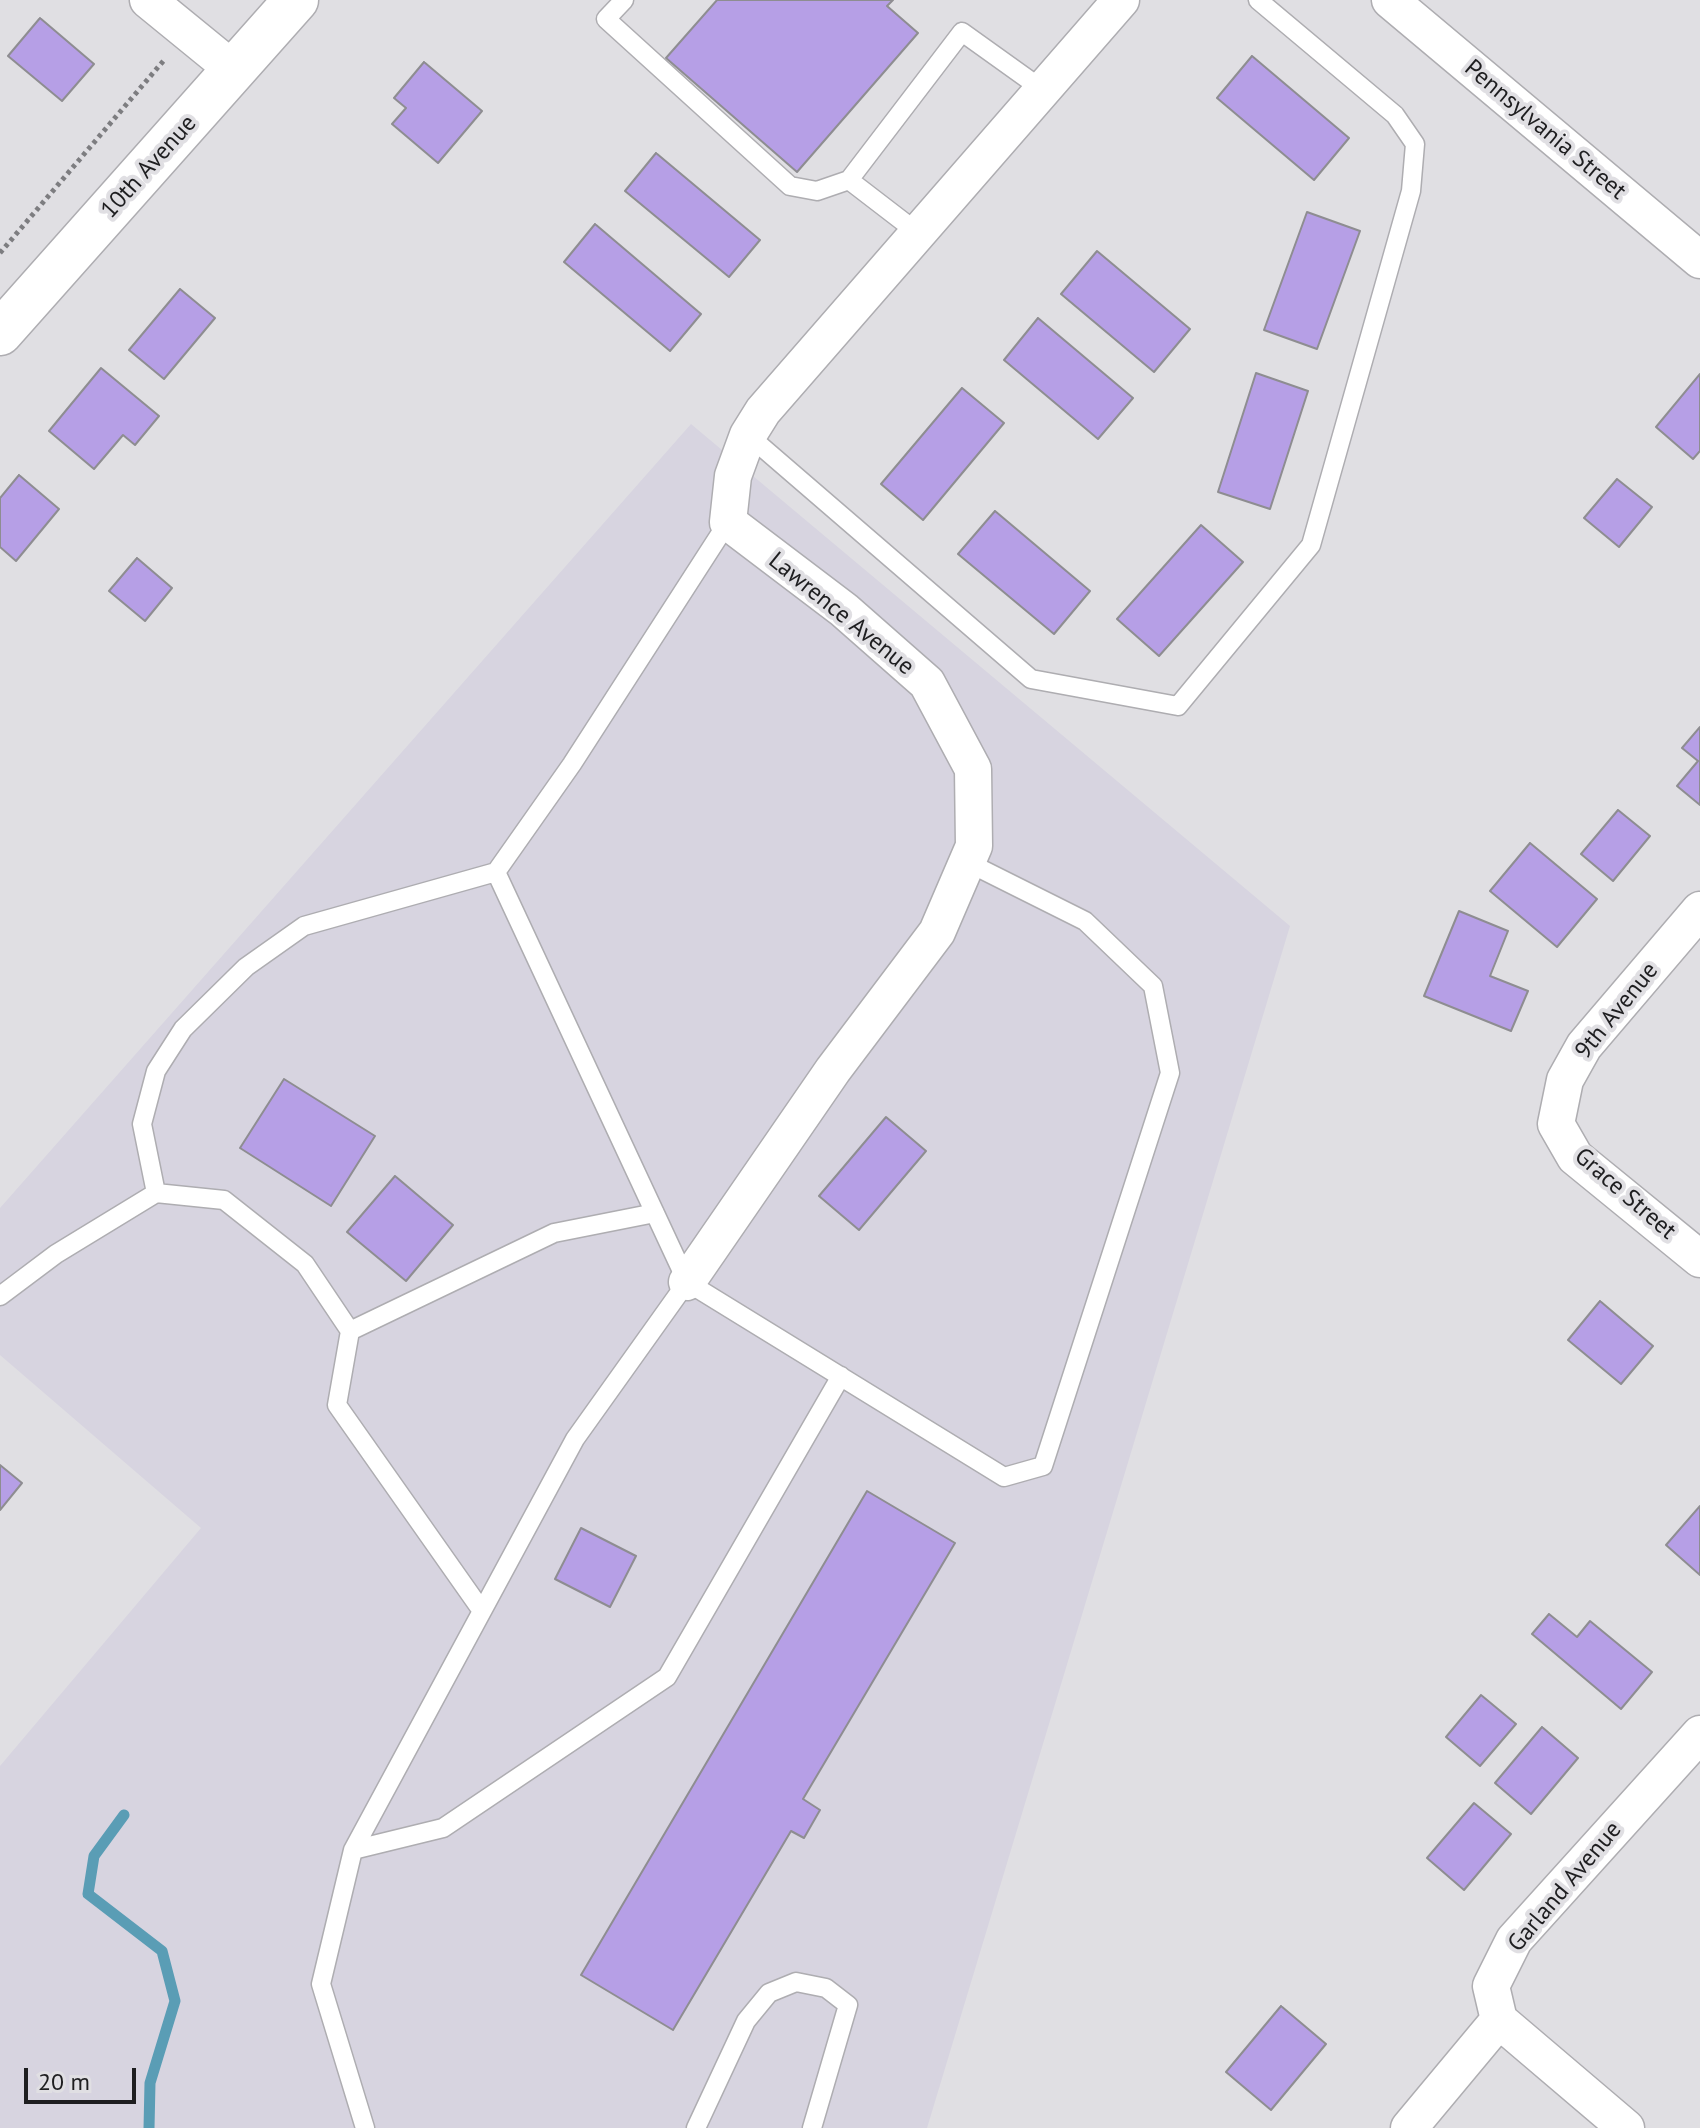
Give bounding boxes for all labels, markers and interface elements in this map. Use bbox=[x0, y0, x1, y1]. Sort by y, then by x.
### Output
street label: Pennsylvania Street bbox=[1458, 54, 1632, 206]
street label: 10th Avenue bbox=[95, 110, 203, 224]
street label: Lawrence Avenue bbox=[762, 547, 920, 681]
street label: 9th Avenue bbox=[1569, 957, 1665, 1065]
street label: Grace Street bbox=[1568, 1142, 1682, 1246]
street label: Garland Avenue bbox=[1502, 1816, 1628, 1958]
scale bar bbox=[28, 2052, 140, 2102]
text: 20 m bbox=[38, 2066, 90, 2097]

